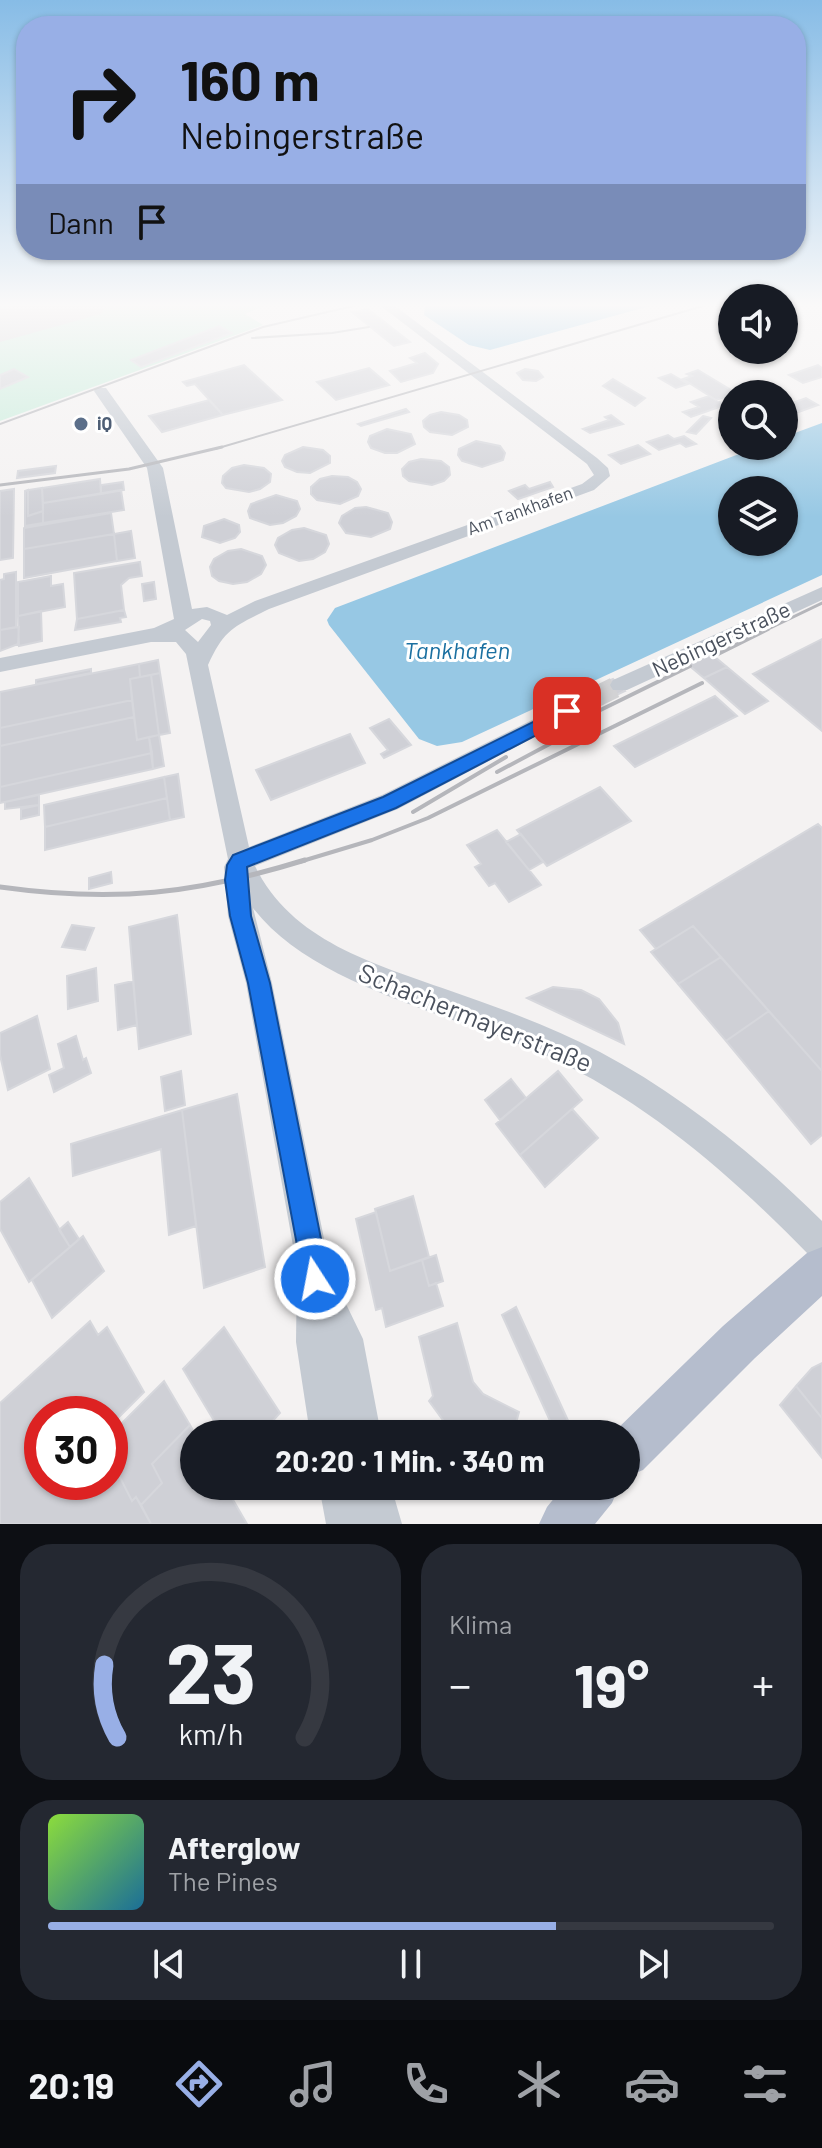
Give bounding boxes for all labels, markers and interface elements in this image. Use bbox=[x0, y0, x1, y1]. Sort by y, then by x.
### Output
text: 160 m bbox=[180, 45, 320, 112]
icon: right bbox=[48, 48, 152, 152]
text: Nebingerstraße bbox=[180, 113, 424, 156]
icon: arrive bbox=[130, 200, 174, 244]
text: Dann bbox=[48, 204, 114, 240]
map controls bbox=[718, 284, 798, 556]
button: sound bbox=[718, 284, 798, 364]
button: search bbox=[718, 380, 798, 460]
place label: iQ bbox=[97, 412, 112, 434]
marker: iQ bbox=[72, 415, 90, 433]
button: layers bbox=[718, 476, 798, 556]
street label: Am Tankhafen bbox=[464, 481, 576, 539]
street label: Nebingerstraße bbox=[647, 595, 794, 681]
water label: Tankhafen bbox=[404, 635, 510, 664]
pin bbox=[533, 677, 601, 745]
icon: arrive bbox=[545, 689, 589, 733]
street label: Schachermayerstraße bbox=[354, 956, 597, 1078]
position arrow bbox=[273, 1237, 357, 1321]
speed limit sign: 30 bbox=[24, 1396, 128, 1500]
text: 20:20 · 1 Min. · 340 m bbox=[275, 1442, 545, 1478]
text: Klima bbox=[449, 1608, 512, 1639]
text: 23 bbox=[165, 1621, 256, 1721]
text: 19° bbox=[574, 1648, 649, 1720]
text: − bbox=[449, 1657, 471, 1710]
text: + bbox=[752, 1657, 774, 1710]
text: km/h bbox=[178, 1716, 243, 1751]
text: Afterglow bbox=[168, 1829, 301, 1865]
text: The Pines bbox=[168, 1865, 278, 1896]
icon: previous bbox=[147, 1942, 191, 1986]
icon: pause bbox=[389, 1942, 433, 1986]
icon: next bbox=[631, 1942, 675, 1986]
icon: directions bbox=[171, 2056, 227, 2112]
icon: music bbox=[285, 2056, 341, 2112]
icon: phone bbox=[398, 2056, 454, 2112]
icon: climate bbox=[511, 2056, 567, 2112]
icon: car bbox=[624, 2056, 680, 2112]
icon: filters bbox=[737, 2056, 793, 2112]
text: 20:19 bbox=[29, 2063, 114, 2106]

